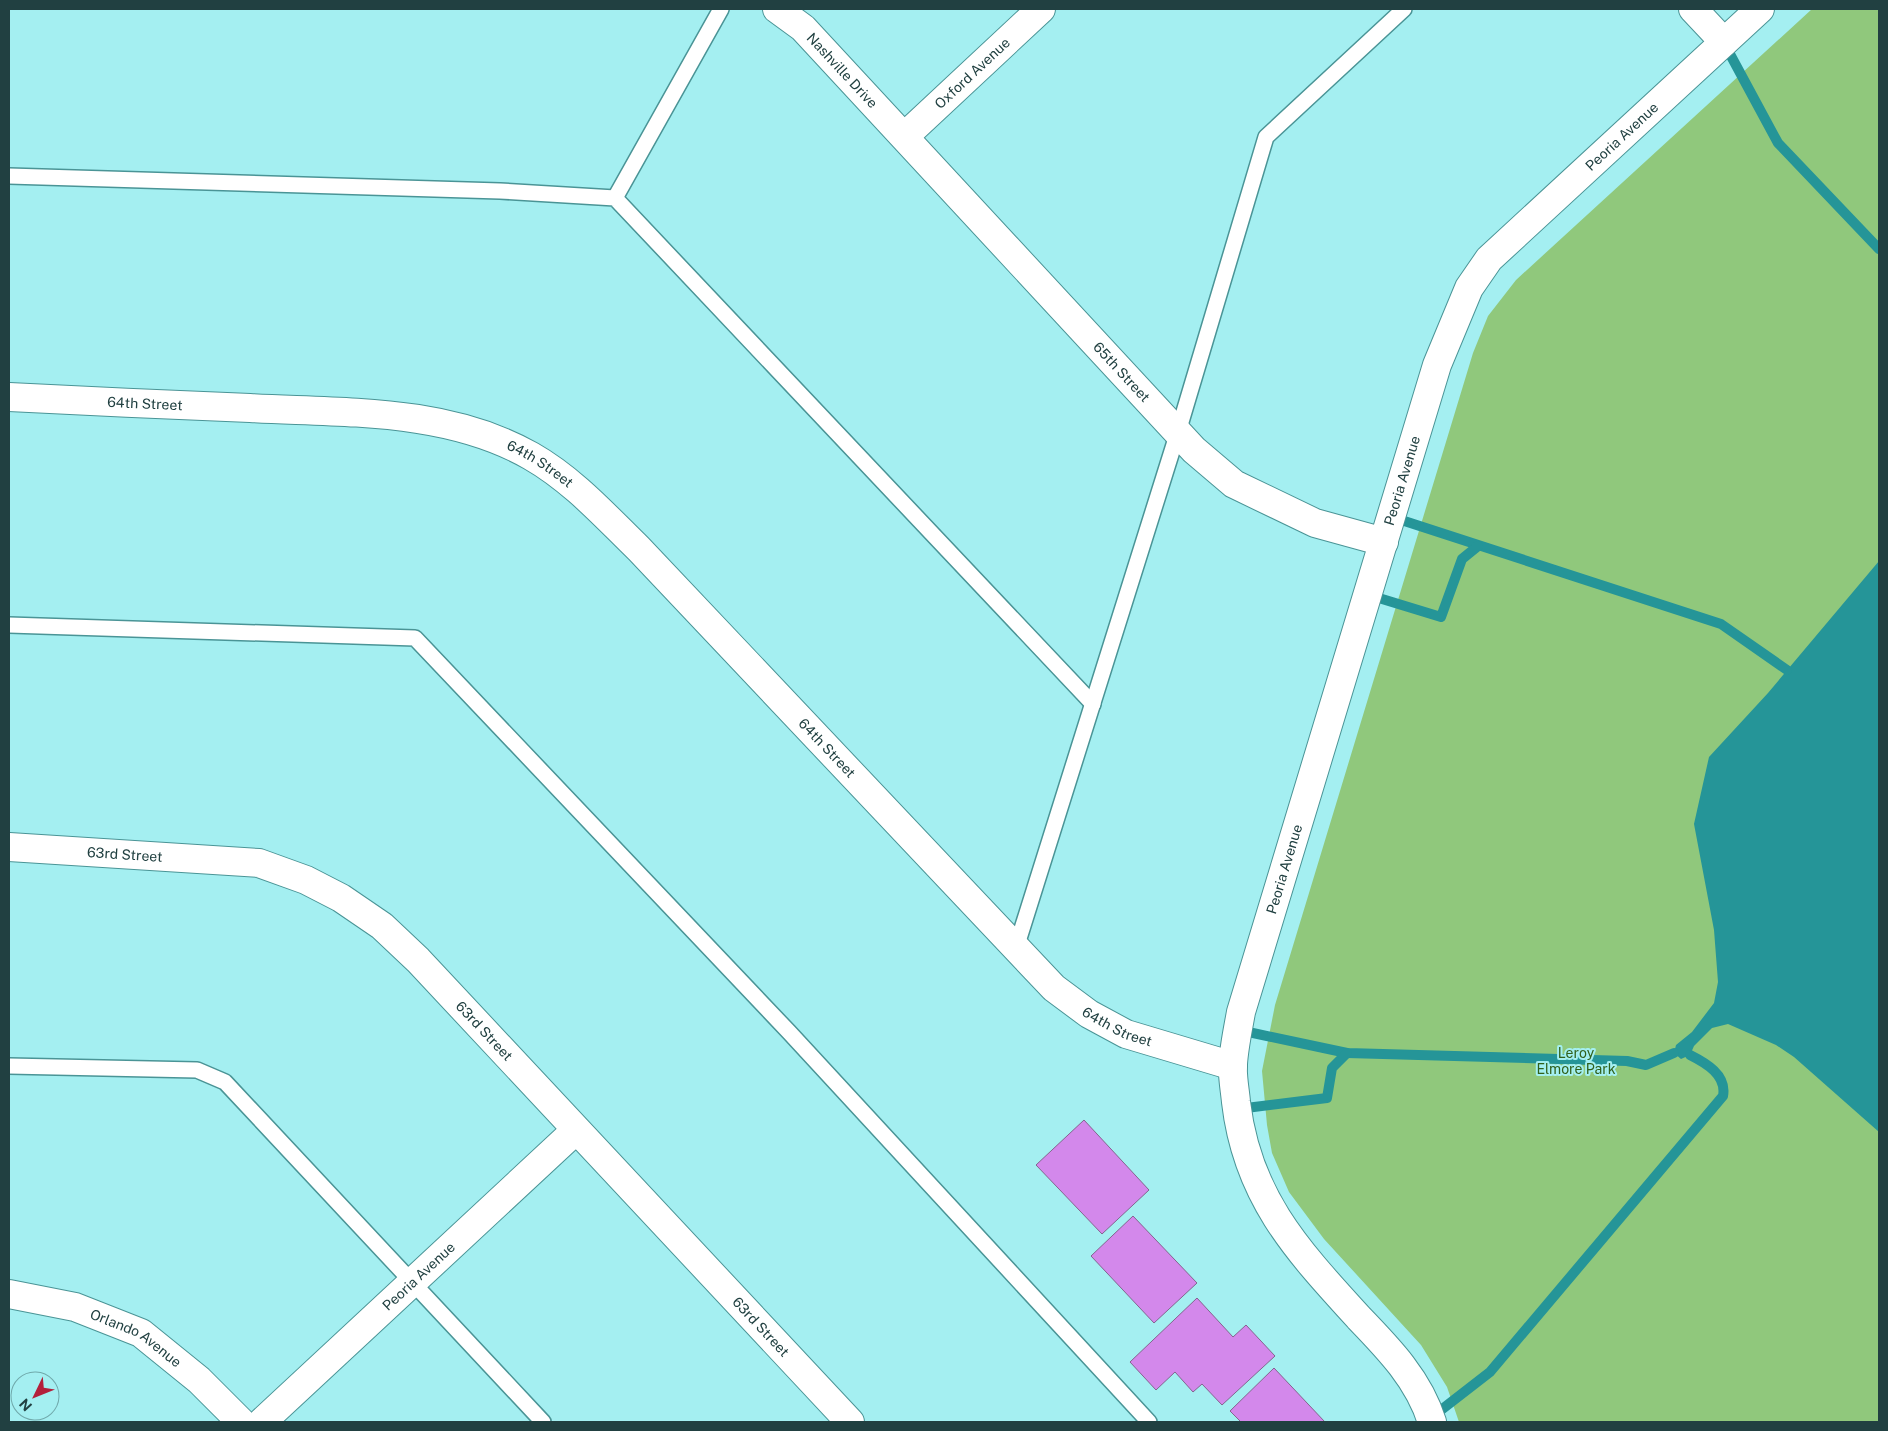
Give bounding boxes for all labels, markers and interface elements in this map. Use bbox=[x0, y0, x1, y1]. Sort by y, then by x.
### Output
street label: Nashville Drive bbox=[804, 30, 881, 111]
street label: Oxford Avenue bbox=[931, 34, 1013, 112]
street label: Peoria Avenue bbox=[1582, 99, 1661, 174]
street label: 65th Street bbox=[1090, 339, 1153, 405]
street label: 64th Street bbox=[107, 394, 183, 413]
street label: Peoria Avenue bbox=[1381, 434, 1423, 527]
street label: 64th Street bbox=[504, 437, 576, 491]
street label: 64th Street bbox=[795, 715, 859, 781]
street label: Peoria Avenue bbox=[1263, 822, 1305, 916]
street label: 63rd Street bbox=[87, 844, 163, 865]
street label: 63rd Street bbox=[453, 998, 516, 1064]
street label: 64th Street bbox=[1079, 1004, 1154, 1049]
park label: Leroy Elmore Park bbox=[1536, 1045, 1616, 1077]
street label: Peoria Avenue bbox=[379, 1239, 458, 1314]
street label: 63rd Street bbox=[729, 1294, 792, 1360]
street label: Orlando Avenue bbox=[88, 1306, 185, 1370]
north arrow bbox=[10, 1371, 60, 1421]
text: N bbox=[16, 1395, 35, 1414]

